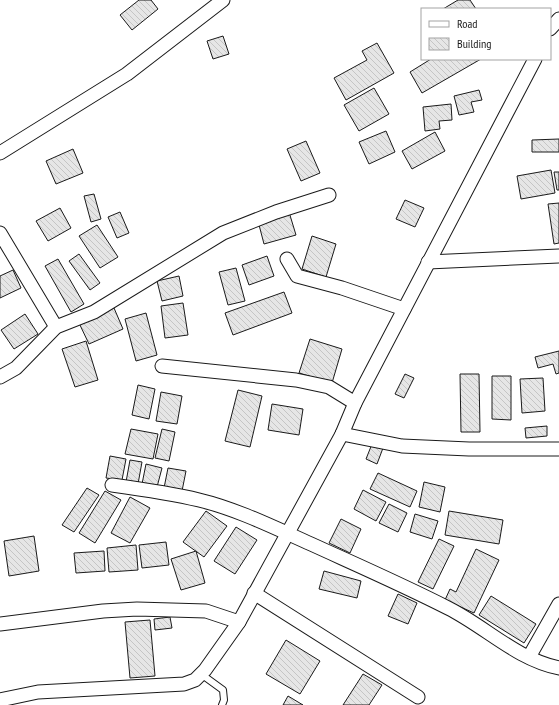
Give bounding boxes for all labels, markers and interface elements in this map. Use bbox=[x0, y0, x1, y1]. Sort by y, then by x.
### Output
legend bbox=[421, 8, 551, 60]
text: Road bbox=[457, 16, 477, 31]
text: Building bbox=[457, 36, 492, 51]

